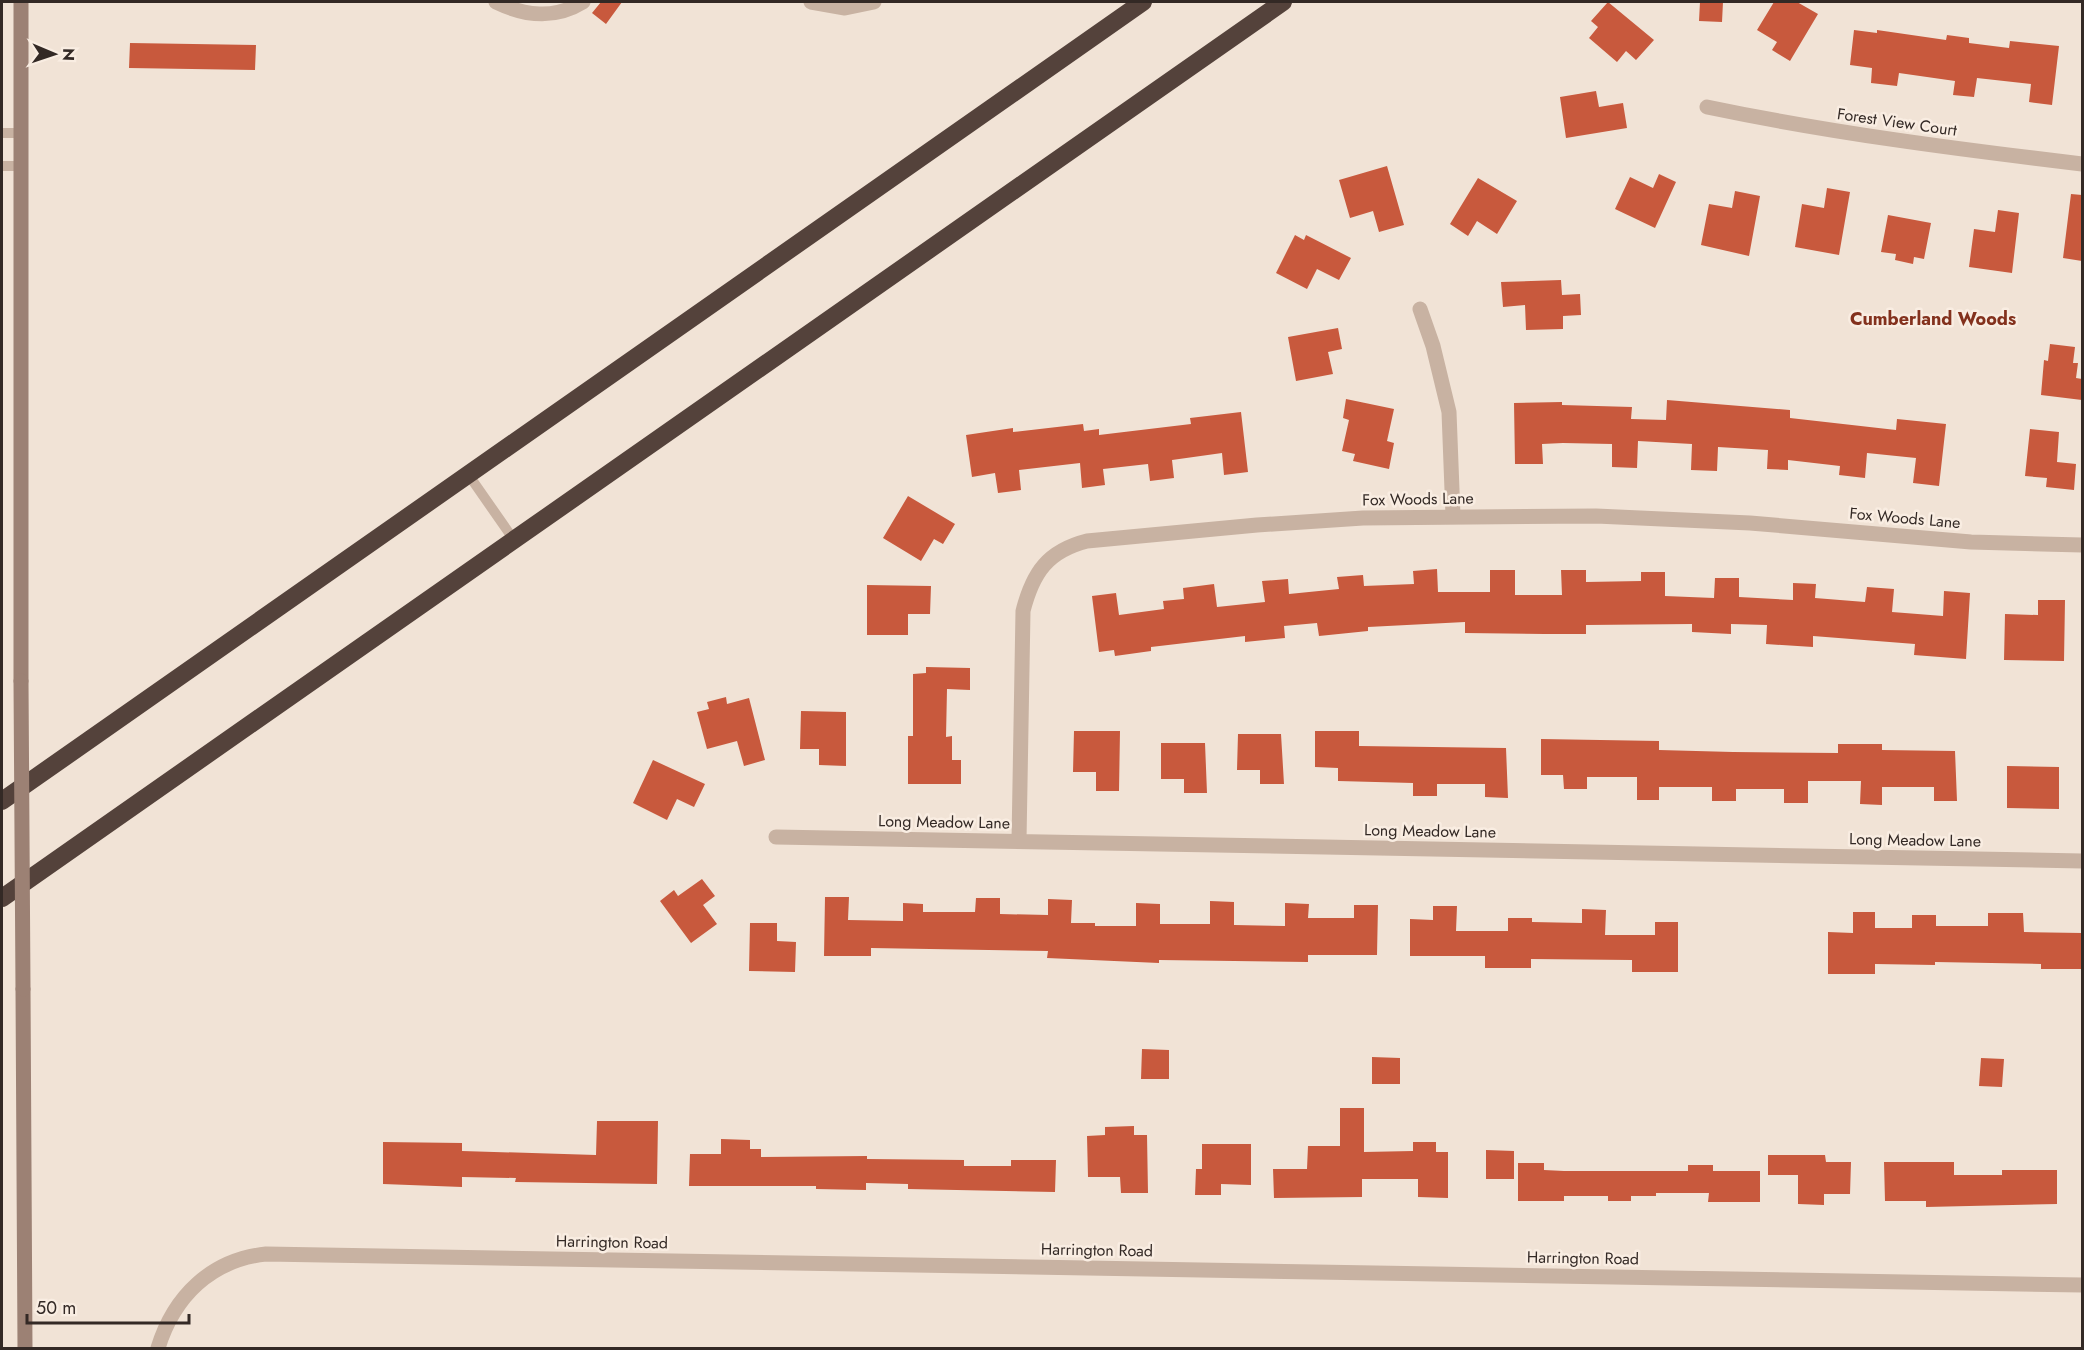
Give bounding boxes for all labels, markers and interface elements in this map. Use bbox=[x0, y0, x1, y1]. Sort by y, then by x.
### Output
north arrow bbox=[24, 24, 84, 84]
text: N bbox=[57, 48, 80, 61]
street label: Forest View Court bbox=[1836, 102, 1958, 142]
district label: Cumberland Woods bbox=[1850, 306, 2016, 332]
street label: Fox Woods Lane bbox=[1362, 487, 1474, 511]
street label: Fox Woods Lane bbox=[1848, 502, 1962, 534]
street label: Long Meadow Lane bbox=[878, 809, 1010, 835]
street label: Long Meadow Lane bbox=[1364, 818, 1496, 844]
street label: Long Meadow Lane bbox=[1849, 827, 1981, 853]
street label: Harrington Road bbox=[556, 1230, 668, 1254]
street label: Harrington Road bbox=[1041, 1238, 1153, 1262]
street label: Harrington Road bbox=[1527, 1246, 1639, 1270]
scale bar bbox=[27, 1287, 189, 1325]
text: 50 m bbox=[36, 1295, 76, 1321]

